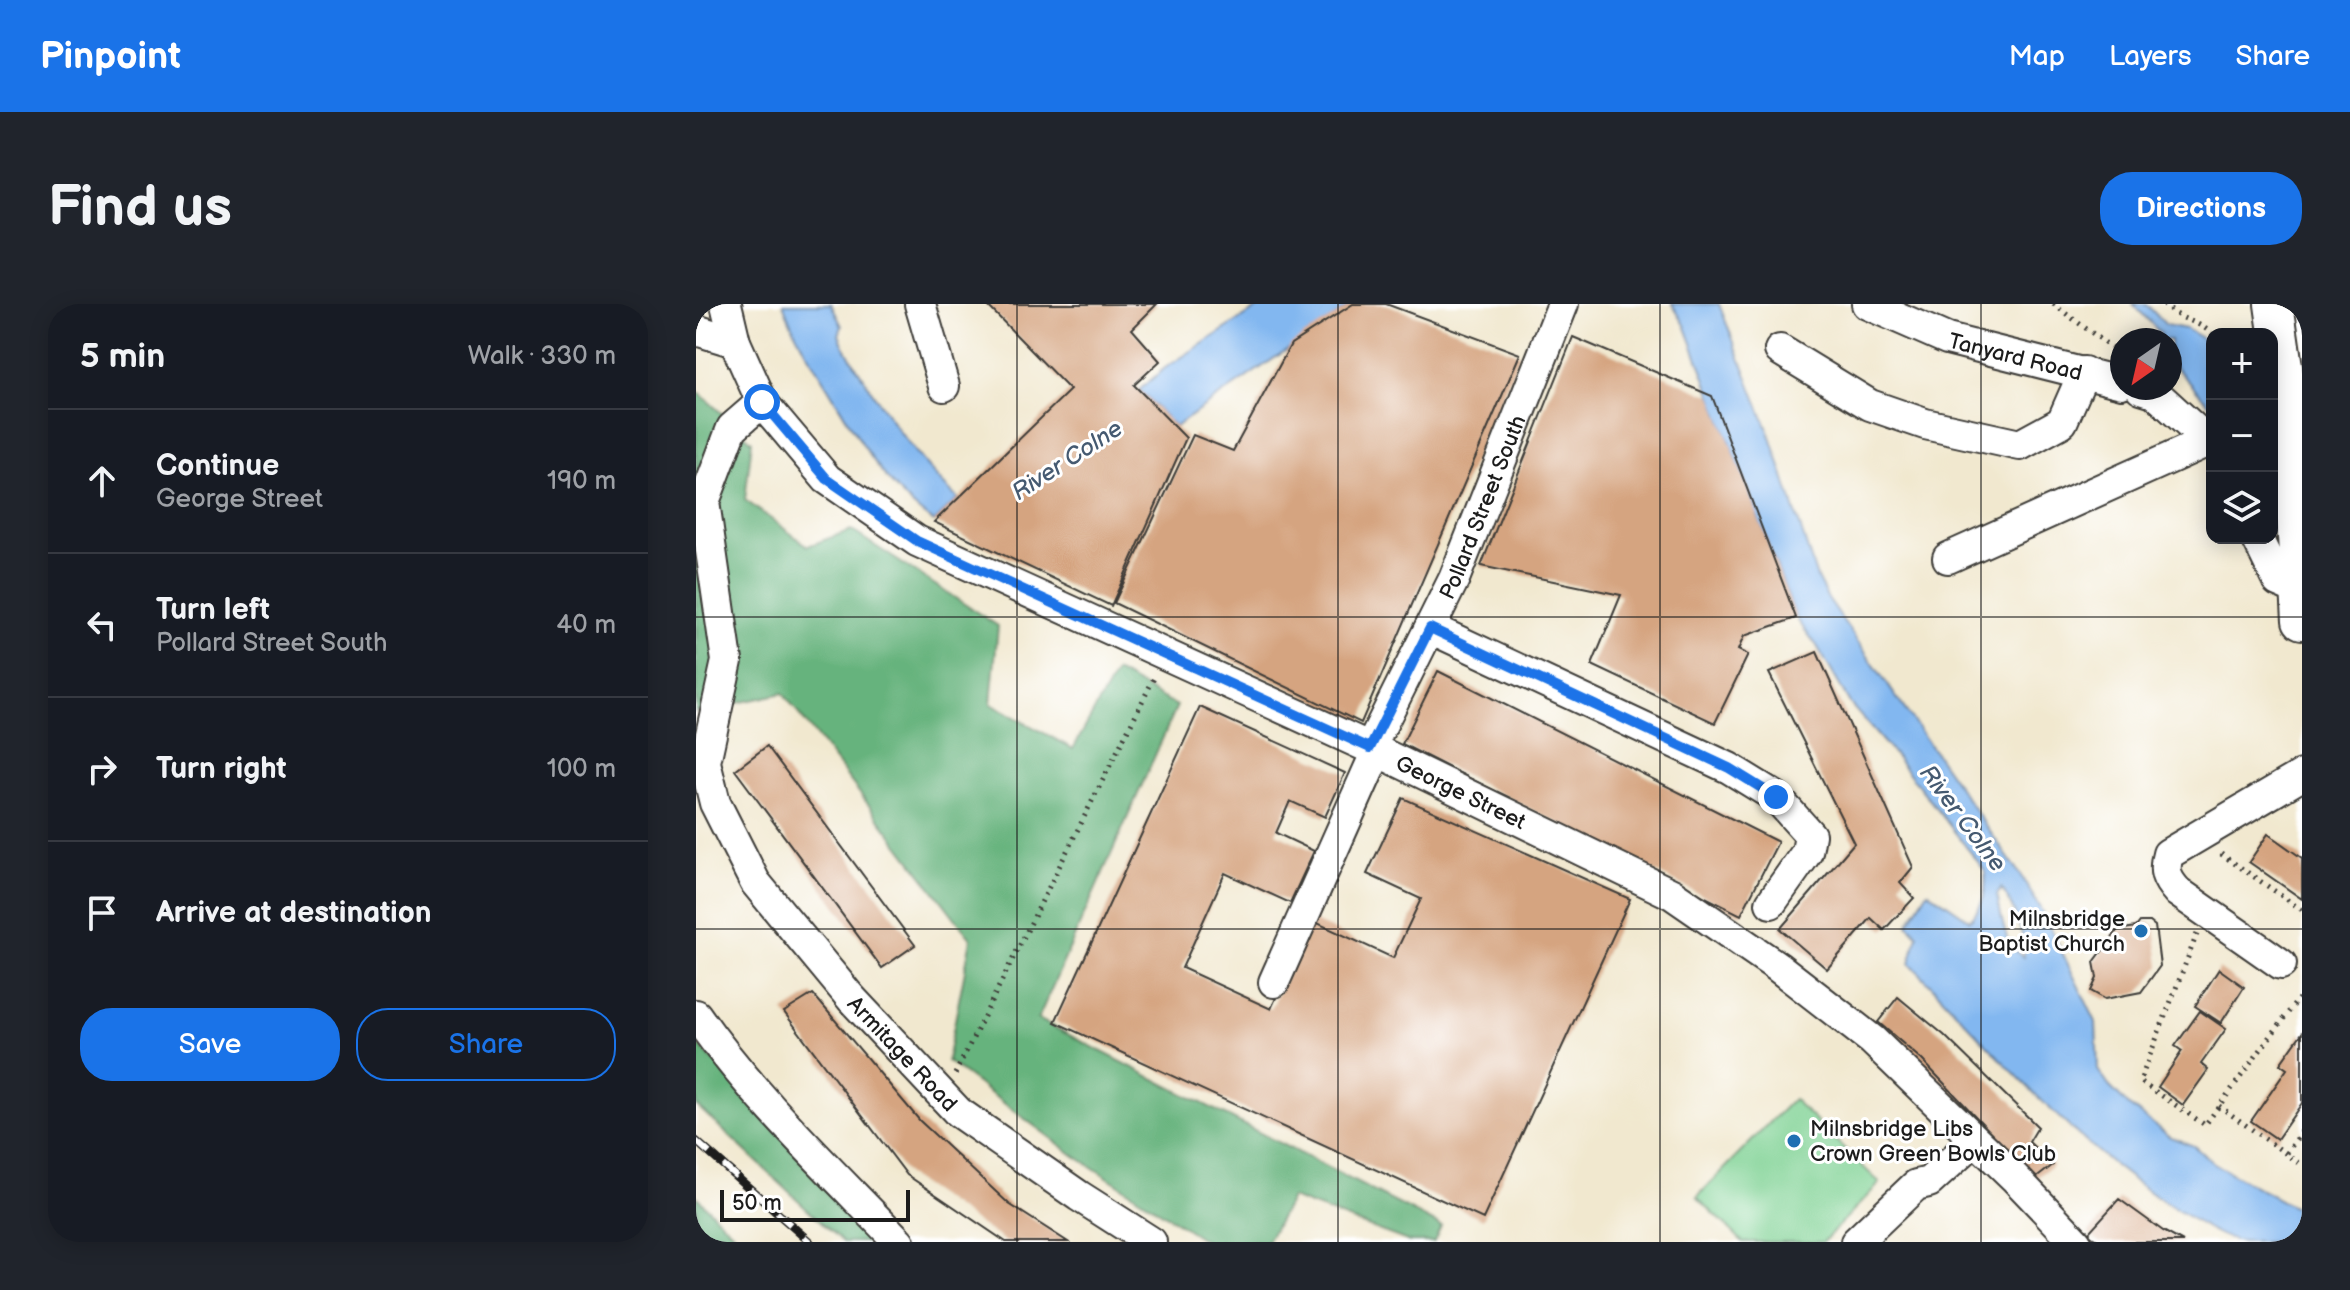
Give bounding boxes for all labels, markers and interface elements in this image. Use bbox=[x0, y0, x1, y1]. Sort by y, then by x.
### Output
text: Pinpoint bbox=[40, 34, 181, 79]
text: Map bbox=[2009, 40, 2065, 73]
text: Layers bbox=[2109, 40, 2192, 73]
text: Share bbox=[2236, 40, 2310, 73]
button: Directions bbox=[2100, 172, 2302, 245]
text: Find us bbox=[48, 175, 232, 242]
street label: Tanyard Road bbox=[1946, 328, 2085, 387]
north arrow bbox=[2110, 328, 2182, 400]
map controls bbox=[2206, 328, 2278, 544]
button: + bbox=[2206, 328, 2278, 400]
text: 5 min bbox=[80, 336, 165, 377]
text: Walk · 330 m bbox=[468, 341, 616, 372]
route start bbox=[744, 384, 780, 420]
button: − bbox=[2206, 400, 2278, 472]
street label: Pollard Street South bbox=[1434, 412, 1533, 604]
water label: River Colne bbox=[1006, 414, 1128, 507]
text: Continue bbox=[156, 448, 279, 484]
icon: ahead bbox=[80, 459, 124, 503]
text: 190 m bbox=[547, 466, 616, 497]
button: layers bbox=[2206, 472, 2278, 544]
text: George Street bbox=[156, 484, 323, 515]
text: Turn left bbox=[156, 592, 270, 628]
icon: left bbox=[80, 603, 124, 647]
text: 40 m bbox=[556, 610, 616, 641]
text: Pollard Street South bbox=[156, 628, 387, 659]
icon: right bbox=[80, 747, 124, 791]
street label: George Street bbox=[1391, 750, 1530, 836]
text: Turn right bbox=[156, 751, 287, 787]
text: 100 m bbox=[547, 754, 616, 785]
water label: River Colne bbox=[1913, 759, 2012, 877]
route end bbox=[1758, 779, 1794, 815]
icon: arrive bbox=[80, 891, 124, 935]
text: Arrive at destination bbox=[156, 895, 432, 931]
place label: Milnsbridge Baptist Church bbox=[1978, 906, 2125, 958]
marker: Milnsbridge Baptist Church bbox=[2132, 922, 2150, 940]
street label: Armitage Road bbox=[841, 991, 962, 1118]
button: Save bbox=[80, 1008, 340, 1081]
button: Share bbox=[356, 1008, 616, 1081]
place label: Milnsbridge Libs Crown Green Bowls Club bbox=[1810, 1116, 2056, 1168]
marker: Milnsbridge Libs Crown Green Bowls Club bbox=[1785, 1132, 1803, 1150]
scale bar bbox=[720, 1186, 910, 1222]
text: 50 m bbox=[732, 1190, 782, 1217]

